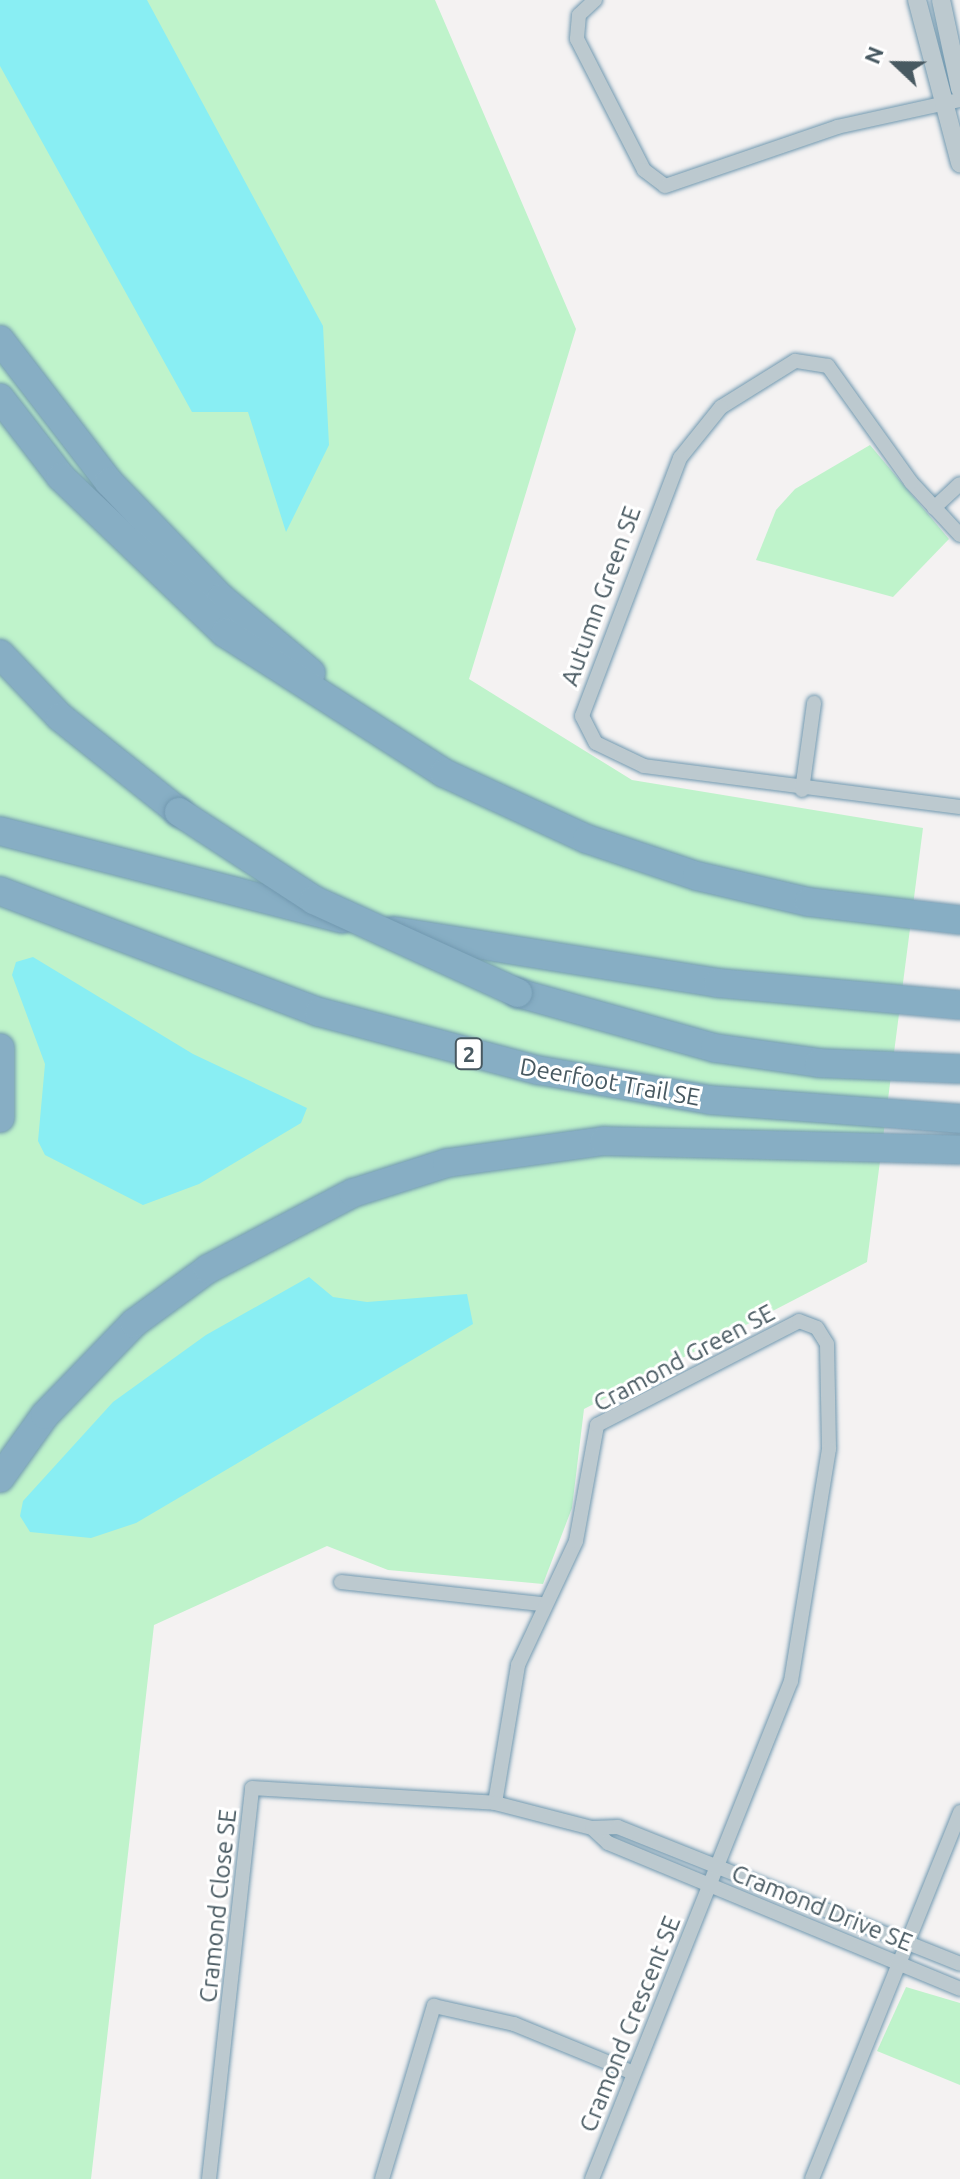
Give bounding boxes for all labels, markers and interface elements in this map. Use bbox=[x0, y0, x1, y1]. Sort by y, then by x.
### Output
north arrow bbox=[856, 24, 936, 104]
text: N bbox=[859, 43, 888, 67]
street label: Autumn Green SE bbox=[555, 502, 647, 690]
road number: 2 bbox=[453, 1036, 485, 1072]
street label: Deerfoot Trail SE bbox=[518, 1052, 702, 1112]
street label: Cramond Green SE bbox=[589, 1298, 779, 1418]
street label: Cramond Close SE bbox=[194, 1808, 242, 2004]
street label: Cramond Drive SE bbox=[727, 1859, 917, 1957]
street label: Cramond Crescent SE bbox=[573, 1912, 687, 2136]

